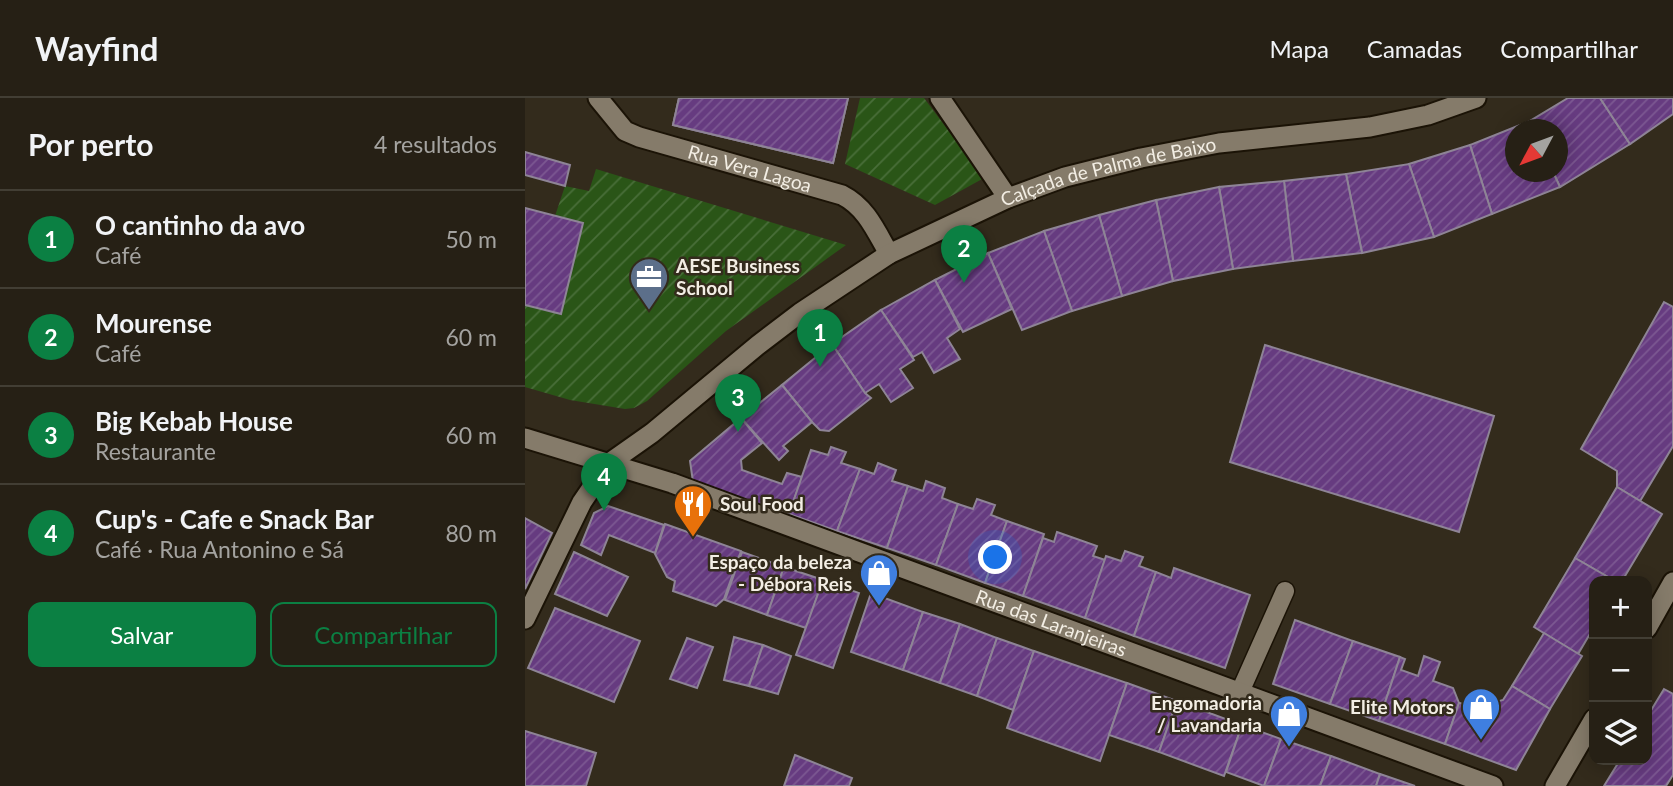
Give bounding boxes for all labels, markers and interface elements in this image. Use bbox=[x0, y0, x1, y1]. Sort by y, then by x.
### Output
text: Wayfind bbox=[35, 28, 159, 68]
text: Mapa bbox=[1270, 34, 1329, 63]
text: Camadas bbox=[1367, 34, 1462, 63]
text: Compartilhar bbox=[1500, 34, 1638, 63]
north arrow bbox=[1505, 119, 1568, 182]
text: Por perto bbox=[28, 126, 153, 162]
text: 4 resultados bbox=[374, 130, 497, 158]
street label: Calçada de Palma de Baixo bbox=[997, 132, 1218, 211]
street label: Rua Vera Lagoa bbox=[685, 140, 814, 197]
text: O cantinho da avo bbox=[95, 209, 305, 241]
text: 1 bbox=[44, 225, 58, 253]
text: 50 m bbox=[446, 225, 497, 253]
pin: 2 bbox=[941, 225, 987, 283]
text: Café bbox=[95, 241, 141, 269]
place label: AESE Business School bbox=[675, 254, 800, 299]
office icon: AESE Business School bbox=[628, 256, 670, 311]
text: Mourense bbox=[95, 307, 212, 339]
pin: 1 bbox=[797, 309, 843, 367]
text: 2 bbox=[44, 323, 58, 351]
text: 60 m bbox=[446, 323, 497, 351]
text: Café bbox=[95, 339, 141, 367]
pin: 3 bbox=[715, 374, 761, 432]
text: Big Kebab House bbox=[95, 405, 293, 437]
text: 3 bbox=[44, 421, 58, 449]
text: 60 m bbox=[446, 421, 497, 449]
text: Restaurante bbox=[95, 437, 216, 465]
pin: 4 bbox=[581, 453, 627, 511]
restaurant icon: Soul Food bbox=[672, 483, 714, 538]
place label: Soul Food bbox=[720, 492, 804, 515]
text: Cup's - Cafe e Snack Bar bbox=[95, 503, 374, 535]
text: 4 bbox=[44, 519, 58, 547]
text: 80 m bbox=[446, 519, 497, 547]
text: Café · Rua Antonino e Sá bbox=[95, 535, 344, 563]
your location bbox=[978, 540, 1012, 574]
place label: Espaço da beleza - Débora Reis bbox=[709, 550, 852, 595]
shop icon: Espaço da beleza - Débora Reis bbox=[858, 552, 900, 607]
map controls bbox=[1589, 576, 1652, 765]
button: + bbox=[1589, 576, 1652, 639]
street label: Rua das Laranjeiras bbox=[973, 584, 1130, 661]
button: Salvar bbox=[28, 602, 256, 667]
button: Compartilhar bbox=[270, 602, 497, 667]
button: − bbox=[1589, 639, 1652, 702]
shop icon: Elite Motors bbox=[1460, 686, 1502, 741]
place label: Engomadoria / Lavandaria bbox=[1151, 691, 1262, 736]
shop icon: Engomadoria / Lavandaria bbox=[1268, 693, 1310, 748]
place label: Elite Motors bbox=[1350, 695, 1454, 718]
button: layers bbox=[1589, 702, 1652, 765]

